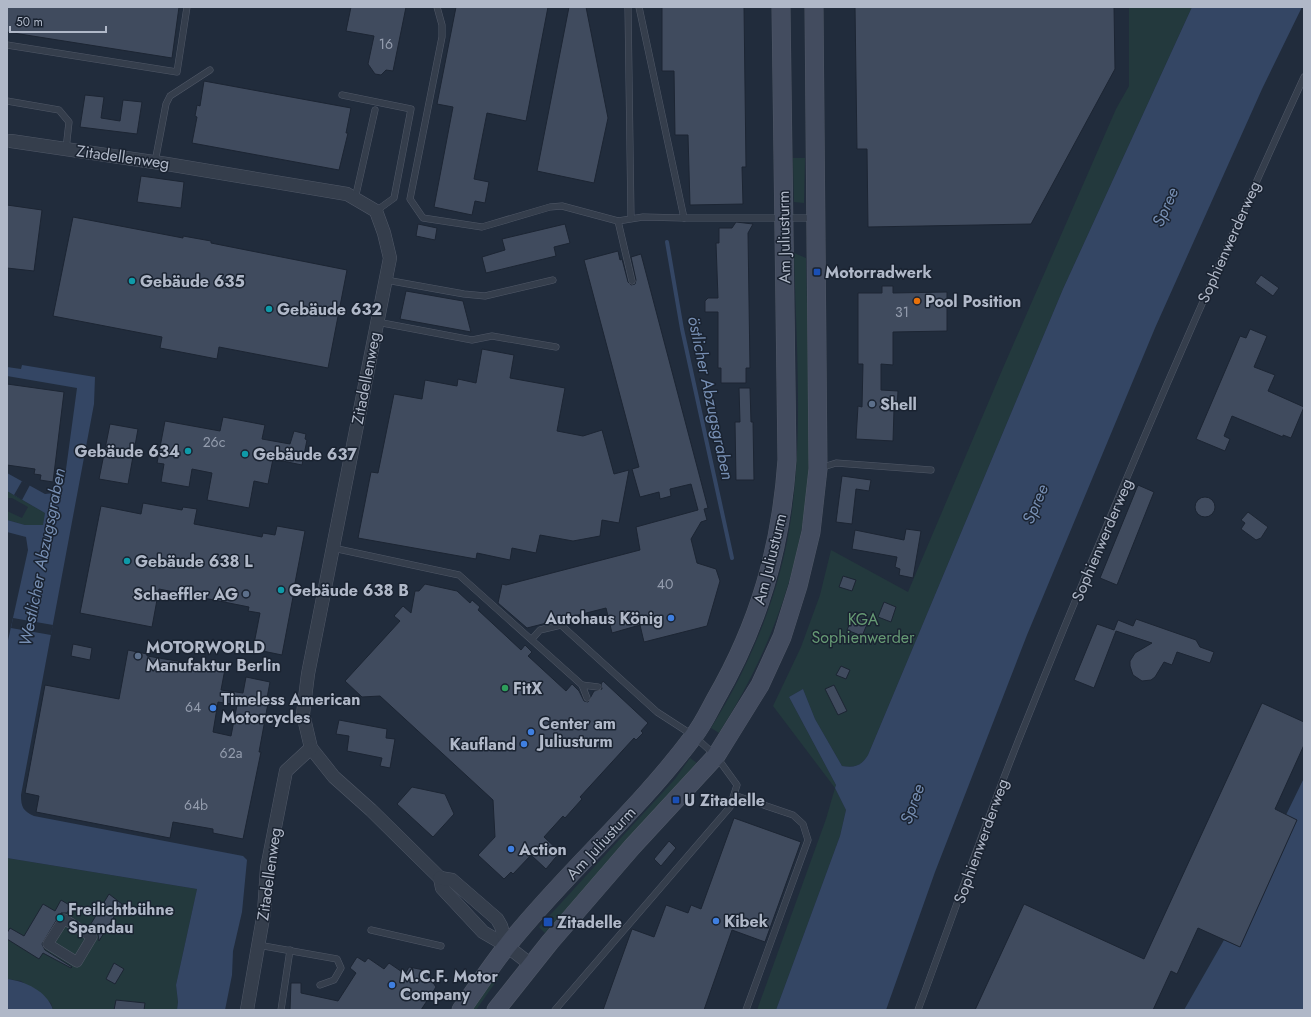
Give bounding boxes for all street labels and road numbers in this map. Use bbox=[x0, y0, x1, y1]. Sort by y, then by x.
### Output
street label: Zitadellenweg bbox=[75, 139, 171, 175]
street label: Sophienwerderweg bbox=[1192, 177, 1266, 307]
street label: Am Juliusturm bbox=[772, 190, 796, 284]
street label: Zitadellenweg bbox=[346, 330, 386, 426]
street label: Sophienwerderweg bbox=[1066, 475, 1138, 605]
street label: Am Juliusturm bbox=[748, 511, 792, 607]
street label: Sophienwerderweg bbox=[948, 775, 1014, 907]
street label: Am Juliusturm bbox=[561, 801, 641, 885]
street label: Zitadellenweg bbox=[251, 826, 287, 922]

